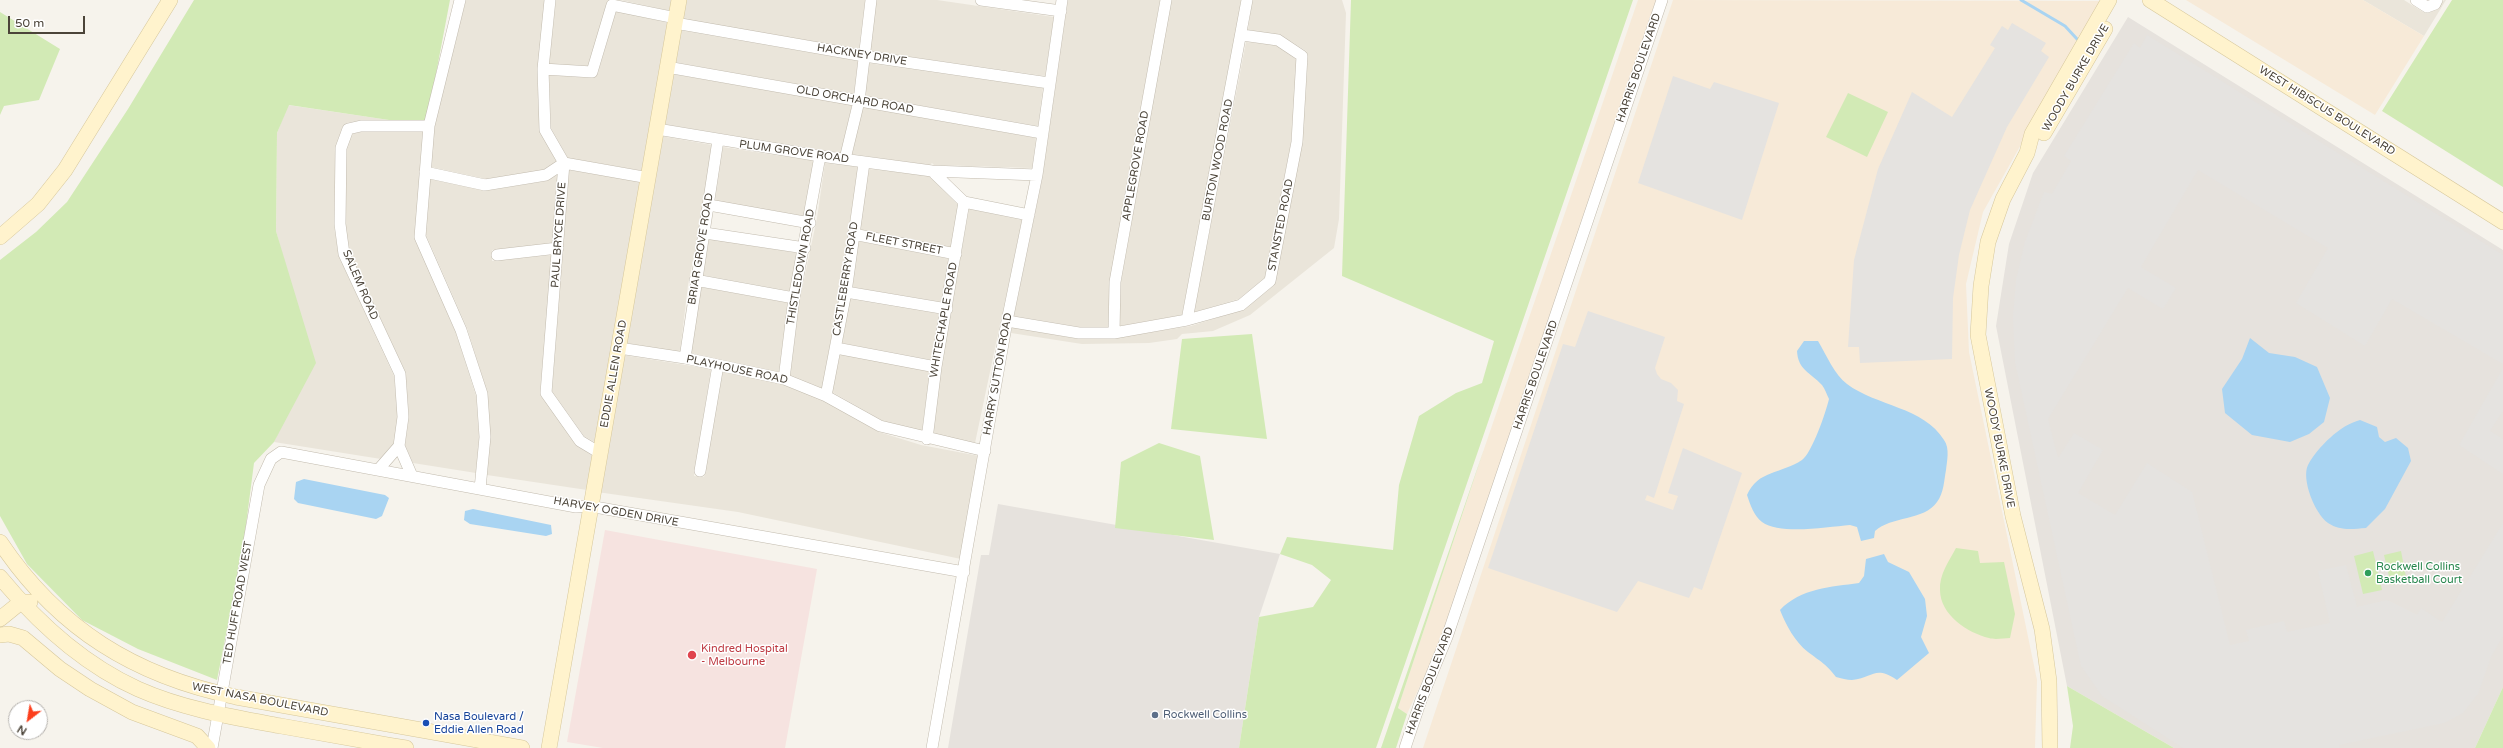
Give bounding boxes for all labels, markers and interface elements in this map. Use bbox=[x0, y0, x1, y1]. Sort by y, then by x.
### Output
scale bar bbox=[10, 8, 87, 34]
street label: HARRIS BOULEVARD bbox=[1614, 12, 1664, 124]
text: 50 m bbox=[15, 16, 44, 30]
street label: WOODY BURKE DRIVE bbox=[2040, 22, 2112, 134]
street label: HACKNEY DRIVE bbox=[816, 41, 908, 69]
street label: WEST HIBISCUS BOULEVARD bbox=[2256, 63, 2398, 159]
street label: OLD ORCHARD ROAD bbox=[795, 83, 915, 117]
street label: BURTON WOOD ROAD bbox=[1200, 98, 1236, 222]
street label: APPLEGROVE ROAD bbox=[1120, 110, 1152, 222]
street label: PLUM GROVE ROAD bbox=[738, 138, 850, 166]
street label: STANSTED ROAD bbox=[1266, 178, 1296, 272]
street label: PAUL BRYCE DRIVE bbox=[549, 182, 569, 288]
street label: BRIAR GROVE ROAD bbox=[686, 192, 716, 306]
street label: THISTLEDOWN ROAD bbox=[784, 208, 818, 326]
street label: CASTLEBERRY ROAD bbox=[830, 221, 862, 337]
street label: FLEET STREET bbox=[864, 230, 944, 258]
street label: SALEM ROAD bbox=[339, 248, 381, 322]
street label: WHITECHAPLE ROAD bbox=[927, 261, 961, 379]
street label: HARRY SUTTON ROAD bbox=[981, 312, 1015, 436]
street label: EDDIE ALLEN ROAD bbox=[598, 319, 630, 429]
street label: HARRIS BOULEVARD bbox=[1511, 319, 1561, 431]
street label: PLAYHOUSE ROAD bbox=[685, 353, 789, 387]
street label: WOODY BURKE DRIVE bbox=[1981, 387, 2017, 509]
street label: HARVEY OGDEN DRIVE bbox=[552, 494, 680, 530]
street label: TED HUFF ROAD WEST bbox=[221, 540, 255, 666]
place label: Rockwell Collins Basketball Court bbox=[2376, 560, 2462, 586]
marker: Rockwell Collins Basketball Court bbox=[2363, 568, 2373, 578]
street label: HARRIS BOULEVARD bbox=[1403, 625, 1457, 737]
place label: Kindred Hospital - Melbourne bbox=[701, 642, 788, 668]
marker: Kindred Hospital - Melbourne bbox=[686, 649, 698, 661]
street label: WEST NASA BOULEVARD bbox=[191, 680, 329, 720]
north arrow bbox=[8, 700, 48, 740]
place label: Rockwell Collins bbox=[1163, 708, 1247, 722]
place label: Nasa Boulevard / Eddie Allen Road bbox=[434, 710, 524, 736]
marker: Rockwell Collins bbox=[1150, 710, 1160, 720]
marker: Nasa Boulevard / Eddie Allen Road bbox=[421, 718, 431, 728]
text: N bbox=[15, 722, 29, 738]

